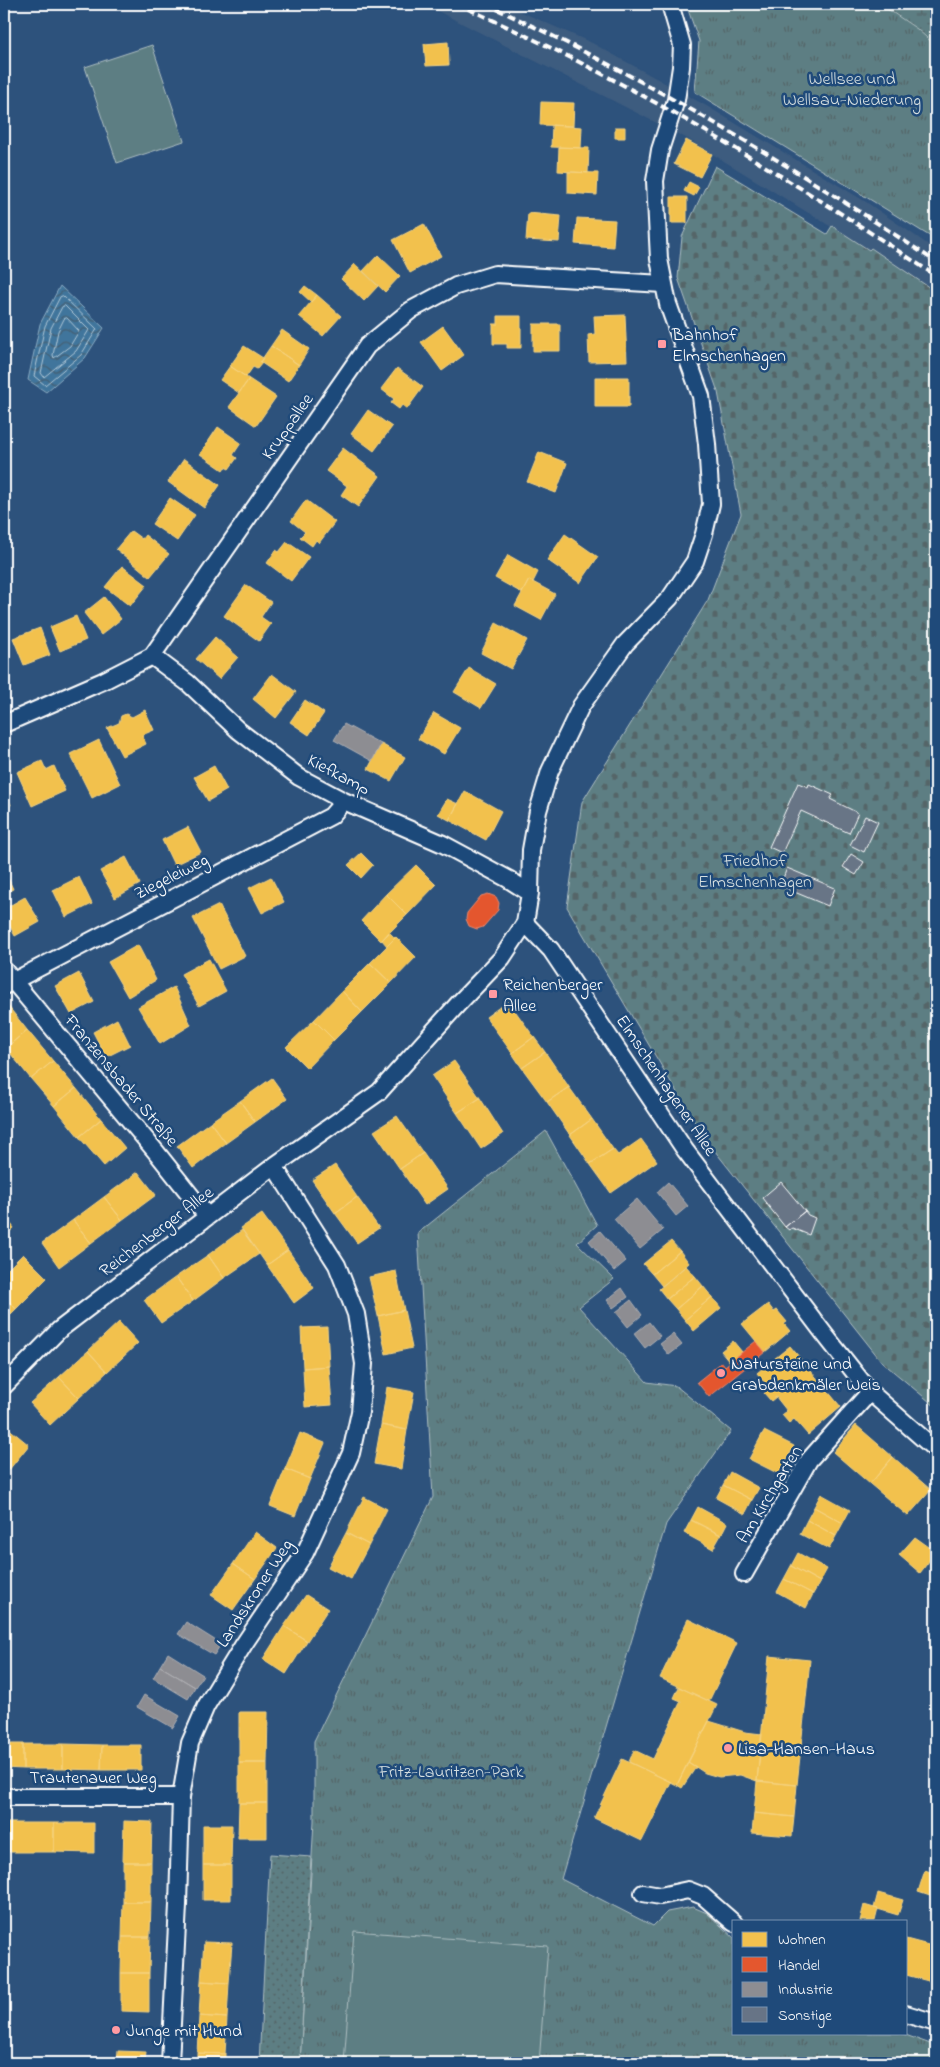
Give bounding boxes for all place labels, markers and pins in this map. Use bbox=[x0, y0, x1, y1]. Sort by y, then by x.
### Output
place label: Bahnhof Elmschenhagen bbox=[671, 323, 786, 371]
marker: Bahnhof Elmschenhagen bbox=[656, 338, 668, 350]
place label: Reichenberger Allee bbox=[503, 973, 603, 1020]
marker: Reichenberger Allee bbox=[487, 988, 499, 1000]
place label: Natursteine und Grabdenkmäler Weis bbox=[731, 1352, 881, 1399]
marker: Natursteine und Grabdenkmäler Weis bbox=[715, 1367, 727, 1379]
place label: Lisa-Hansen-Haus bbox=[738, 1737, 875, 1763]
marker: Lisa-Hansen-Haus bbox=[722, 1742, 734, 1754]
place label: Junge mit Hund bbox=[126, 2019, 242, 2046]
marker: Junge mit Hund bbox=[110, 2024, 122, 2036]

